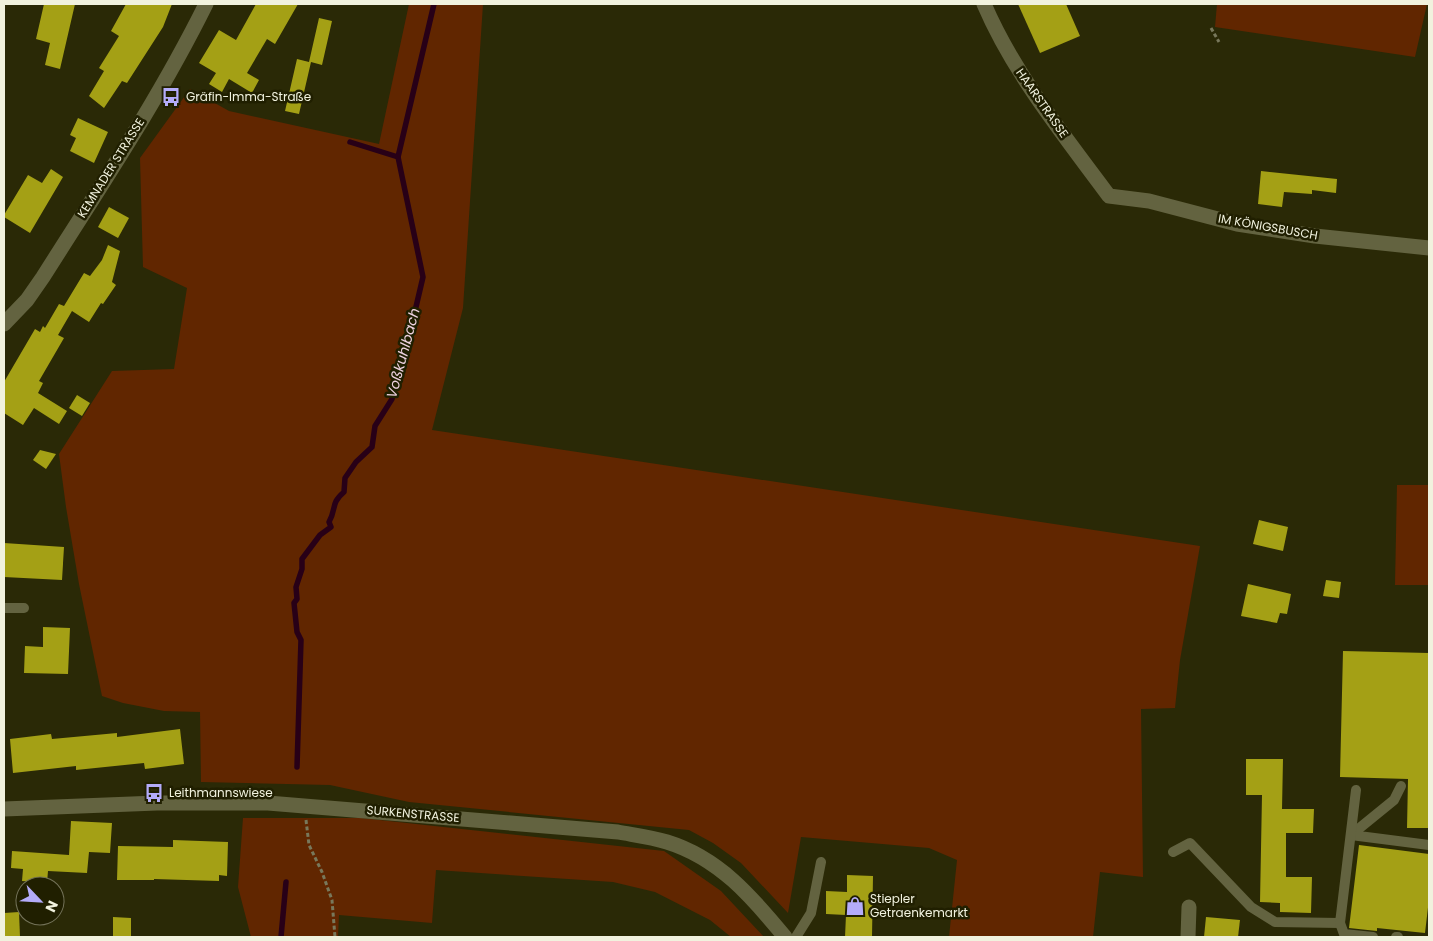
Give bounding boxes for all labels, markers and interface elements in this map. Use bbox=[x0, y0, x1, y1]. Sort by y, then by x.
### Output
street label: HAARSTRASSE bbox=[1012, 65, 1073, 141]
bus stop icon: Gräfin-Imma-Straße bbox=[160, 86, 182, 108]
place label: Gräfin-Imma-Straße bbox=[186, 88, 311, 105]
street label: KEMNADER STRASSE bbox=[73, 115, 148, 221]
street label: IM KÖNIGSBUSCH bbox=[1217, 209, 1319, 244]
water label: Voßkuhlbach bbox=[381, 306, 425, 400]
bus stop icon: Leithmannswiese bbox=[143, 782, 165, 804]
place label: Leithmannswiese bbox=[169, 784, 273, 801]
street label: SURKENSTRASSE bbox=[366, 801, 460, 826]
north arrow bbox=[15, 876, 65, 926]
place label: Stiepler Getraenkemarkt bbox=[870, 890, 968, 921]
shop icon: Stiepler Getraenkemarkt bbox=[844, 895, 866, 917]
text: N bbox=[40, 897, 63, 915]

